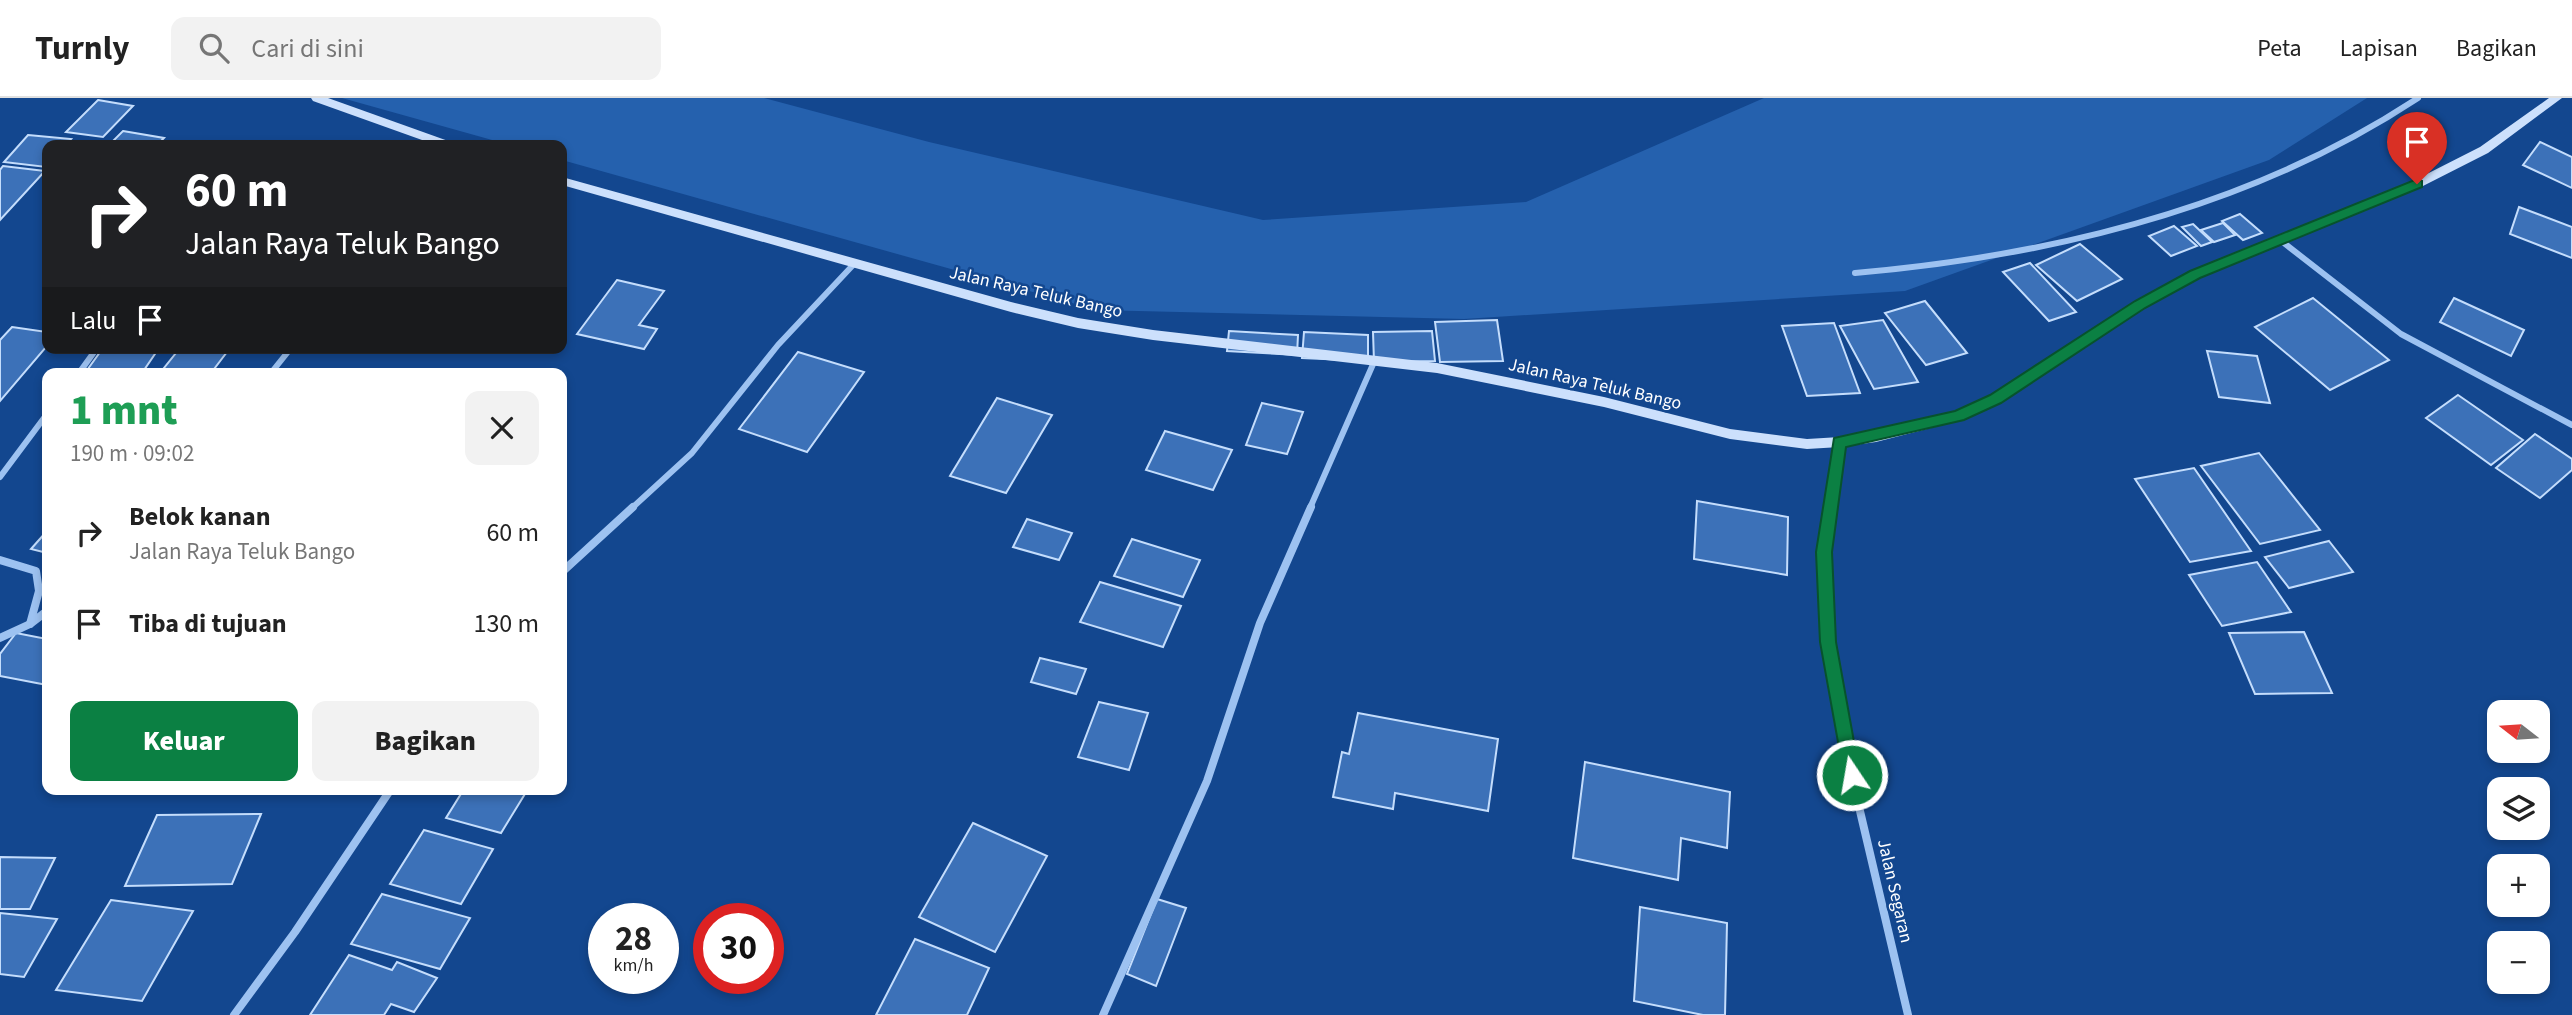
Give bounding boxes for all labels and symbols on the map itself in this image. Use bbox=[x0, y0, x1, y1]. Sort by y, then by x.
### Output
pin bbox=[2387, 112, 2447, 184]
street label: Jalan Raya Teluk Bango bbox=[947, 260, 1125, 324]
street label: Jalan Raya Teluk Bango bbox=[1506, 352, 1684, 416]
north arrow bbox=[2487, 700, 2550, 763]
position arrow bbox=[1815, 738, 1889, 812]
street label: Jalan Segaran bbox=[1871, 837, 1919, 945]
speed limit sign: 30 bbox=[693, 903, 784, 994]

